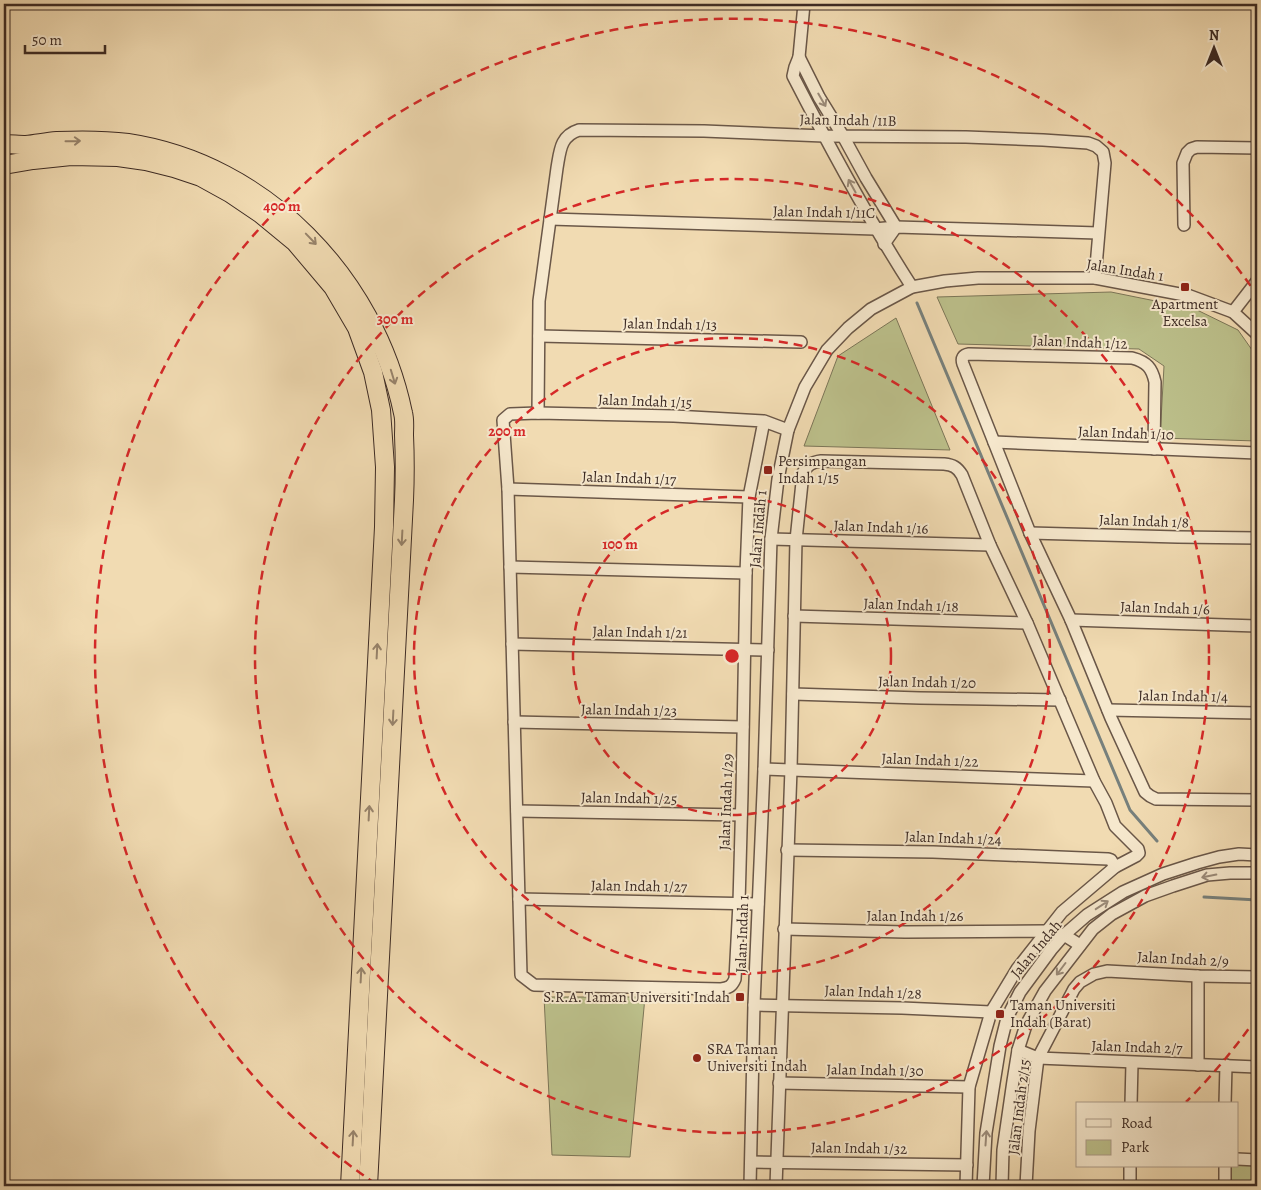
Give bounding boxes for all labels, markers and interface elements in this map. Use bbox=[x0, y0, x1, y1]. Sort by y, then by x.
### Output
scale bar bbox=[25, 22, 105, 54]
north arrow bbox=[1188, 22, 1238, 72]
text: N bbox=[1209, 26, 1219, 45]
text: 50 m bbox=[32, 30, 62, 50]
one-way arrow bbox=[817, 93, 827, 107]
street label: Jalan Indah /11B bbox=[799, 109, 897, 131]
one-way arrow bbox=[64, 136, 80, 146]
one-way arrow bbox=[846, 180, 856, 194]
text: 400 m bbox=[263, 196, 301, 216]
street label: Jalan Indah 1/11C bbox=[773, 201, 875, 223]
one-way arrow bbox=[305, 233, 317, 245]
street label: Jalan Indah 1 bbox=[1085, 254, 1165, 286]
marker: Apartment Excelsa bbox=[1179, 281, 1191, 293]
place label: Apartment Excelsa bbox=[1151, 294, 1218, 331]
text: 300 m bbox=[377, 309, 414, 329]
street label: Jalan Indah 1/13 bbox=[623, 313, 717, 335]
street label: Jalan Indah 1/12 bbox=[1032, 330, 1128, 354]
one-way arrow bbox=[389, 369, 399, 385]
street label: Jalan Indah 1/15 bbox=[597, 389, 693, 413]
text: 200 m bbox=[488, 421, 526, 441]
street label: Jalan Indah 1/10 bbox=[1078, 421, 1174, 445]
place label: Persimpangan Indah 1/15 bbox=[778, 451, 866, 488]
marker: Persimpangan Indah 1/15 bbox=[762, 464, 774, 476]
street label: Jalan Indah 1/17 bbox=[582, 466, 677, 490]
street label: Jalan Indah 1 bbox=[745, 489, 771, 569]
street label: Jalan Indah 1/8 bbox=[1099, 509, 1189, 533]
street label: Jalan Indah 1/16 bbox=[833, 515, 929, 539]
one-way arrow bbox=[398, 530, 407, 546]
text: 100 m bbox=[602, 534, 638, 554]
street label: Jalan Indah 1/18 bbox=[863, 593, 959, 617]
street label: Jalan Indah 1/6 bbox=[1120, 596, 1210, 620]
street label: Jalan Indah 1/21 bbox=[592, 621, 688, 643]
one-way arrow bbox=[373, 643, 382, 659]
centre of rings bbox=[723, 647, 741, 665]
street label: Jalan Indah 1/20 bbox=[878, 671, 976, 693]
street label: Jalan Indah 1/4 bbox=[1138, 685, 1228, 707]
street label: Jalan Indah 1/23 bbox=[581, 699, 677, 721]
one-way arrow bbox=[388, 710, 398, 726]
street label: Jalan Indah 1/22 bbox=[881, 748, 979, 772]
street label: Jalan Indah 1/29 bbox=[714, 753, 738, 851]
street label: Jalan Indah 1/25 bbox=[581, 787, 677, 809]
one-way arrow bbox=[365, 805, 374, 821]
street label: Jalan Indah 1/24 bbox=[904, 826, 1002, 850]
one-way arrow bbox=[1201, 871, 1217, 881]
street label: Jalan Indah 1/27 bbox=[591, 875, 688, 897]
street label: Jalan Indah 1 bbox=[731, 895, 753, 973]
one-way arrow bbox=[1094, 900, 1108, 910]
street label: Jalan Indah 1/26 bbox=[867, 906, 964, 926]
street label: Jalan Indah bbox=[1006, 916, 1066, 982]
street label: Jalan Indah 2/9 bbox=[1137, 947, 1229, 971]
one-way arrow bbox=[1056, 962, 1066, 976]
one-way arrow bbox=[356, 968, 365, 984]
street label: Jalan Indah 1/28 bbox=[824, 980, 922, 1004]
place label: S.R.A. Taman Universiti Indah bbox=[543, 987, 730, 1007]
marker: S.R.A. Taman Universiti Indah bbox=[734, 991, 746, 1003]
place label: Taman Universiti Indah (Barat) bbox=[1010, 995, 1116, 1032]
marker: Taman Universiti Indah (Barat) bbox=[994, 1008, 1006, 1020]
street label: Jalan Indah 2/7 bbox=[1091, 1035, 1184, 1059]
place label: SRA Taman Universiti Indah bbox=[707, 1039, 807, 1076]
marker: SRA Taman Universiti Indah bbox=[691, 1052, 703, 1064]
street label: Jalan Indah 2/15 bbox=[1003, 1058, 1035, 1156]
street label: Jalan Indah 1/30 bbox=[826, 1059, 924, 1081]
legend bbox=[1076, 1102, 1238, 1168]
text: Road bbox=[1121, 1113, 1153, 1133]
one-way arrow bbox=[348, 1130, 357, 1146]
one-way arrow bbox=[981, 1130, 991, 1146]
street label: Jalan Indah 1/32 bbox=[811, 1137, 907, 1159]
text: Park bbox=[1121, 1137, 1150, 1157]

